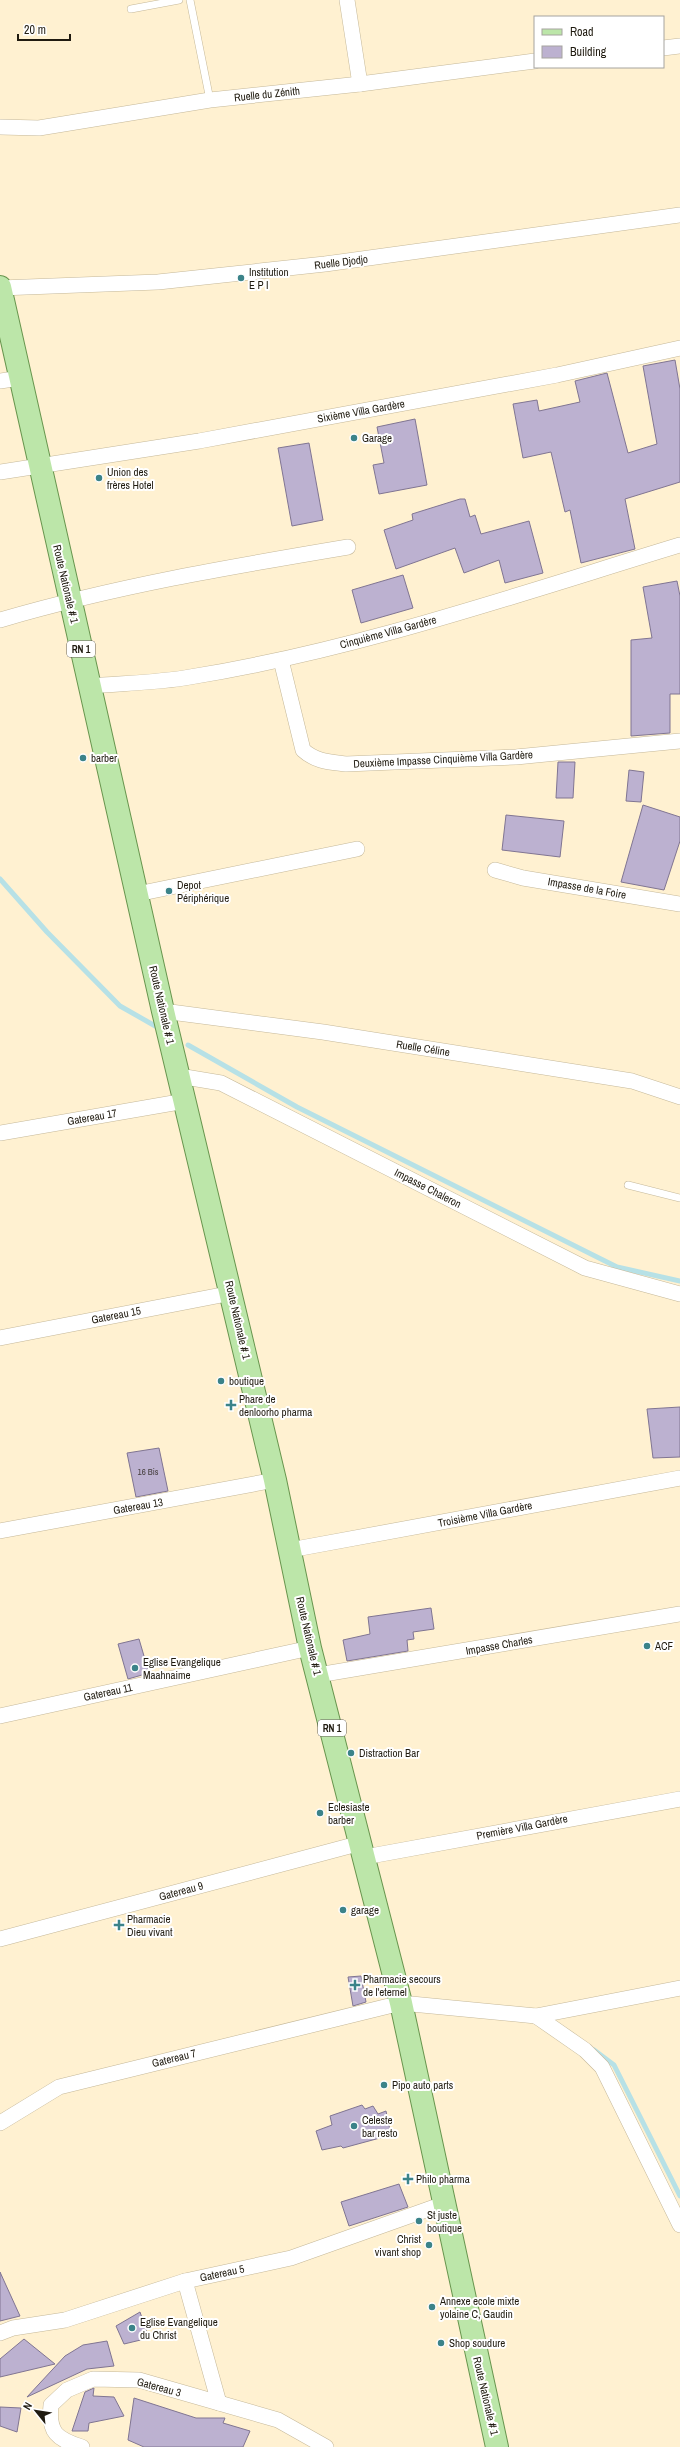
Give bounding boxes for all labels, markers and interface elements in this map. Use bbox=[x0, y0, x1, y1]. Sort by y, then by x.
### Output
scale bar bbox=[18, 16, 70, 42]
legend bbox=[534, 16, 664, 68]
text: 20 m bbox=[24, 22, 46, 38]
text: Road bbox=[570, 24, 594, 40]
text: Building bbox=[570, 44, 607, 60]
street label: Ruelle du Zénith bbox=[233, 84, 301, 104]
street label: Ruelle Djodjo bbox=[314, 252, 368, 272]
place label: Institution E P I bbox=[249, 265, 289, 292]
marker: Institution E P I bbox=[236, 273, 246, 283]
street label: Sixième Villa Gardère bbox=[316, 396, 406, 426]
place label: Garage bbox=[362, 431, 392, 445]
marker: Garage bbox=[349, 433, 359, 443]
place label: Union des frères Hotel bbox=[107, 465, 154, 492]
marker: Union des frères Hotel bbox=[94, 473, 104, 483]
street label: Route Nationale # 1 bbox=[50, 543, 82, 625]
street label: Cinquième Villa Gardère bbox=[338, 612, 438, 652]
road number: RN 1 bbox=[67, 641, 95, 657]
street label: Deuxième Impasse Cinquième Villa Gardère bbox=[353, 747, 533, 771]
place label: barber bbox=[91, 751, 117, 765]
marker: barber bbox=[78, 753, 88, 763]
street label: Impasse de la Foire bbox=[547, 874, 627, 902]
place label: Depot Périphérique bbox=[177, 878, 229, 905]
marker: Depot Périphérique bbox=[164, 886, 174, 896]
street label: Route Nationale # 1 bbox=[146, 964, 178, 1046]
street label: Ruelle Céline bbox=[395, 1037, 451, 1059]
street label: Gatereau 17 bbox=[66, 1106, 118, 1128]
street label: Impasse Chaleron bbox=[392, 1165, 464, 1211]
street label: Route Nationale # 1 bbox=[222, 1279, 254, 1361]
street label: Gatereau 15 bbox=[90, 1303, 142, 1327]
place label: boutique bbox=[229, 1374, 264, 1388]
marker: boutique bbox=[216, 1376, 226, 1386]
place label: Phare de denloorho pharma bbox=[239, 1392, 312, 1419]
marker: Phare de denloorho pharma bbox=[226, 1400, 236, 1410]
house number: 16 Bis bbox=[138, 1466, 159, 1478]
street label: Gatereau 13 bbox=[112, 1495, 164, 1517]
street label: Troisième Villa Gardère bbox=[437, 1498, 533, 1530]
street label: Route Nationale # 1 bbox=[293, 1595, 325, 1677]
street label: Impasse Charles bbox=[464, 1632, 534, 1658]
place label: ACF bbox=[654, 1639, 674, 1653]
marker: ACF bbox=[642, 1641, 652, 1651]
place label: Eglise Evangelique Maahnaime bbox=[143, 1655, 221, 1682]
marker: Eglise Evangelique Maahnaime bbox=[130, 1663, 140, 1673]
street label: Gatereau 11 bbox=[82, 1680, 134, 1704]
road number: RN 1 bbox=[318, 1720, 346, 1736]
place label: Distraction Bar bbox=[359, 1746, 419, 1760]
marker: Distraction Bar bbox=[346, 1748, 356, 1758]
place label: Eclesiaste barber bbox=[328, 1800, 370, 1827]
marker: Eclesiaste barber bbox=[315, 1808, 325, 1818]
street label: Première Villa Gardère bbox=[475, 1811, 569, 1843]
street label: Gatereau 9 bbox=[157, 1878, 205, 1904]
place label: garage bbox=[351, 1903, 379, 1917]
marker: garage bbox=[338, 1905, 348, 1915]
place label: Pharmacie Dieu vivant bbox=[127, 1912, 173, 1939]
marker: Pharmacie Dieu vivant bbox=[114, 1920, 124, 1930]
place label: Pharmacie secours de l'eternel bbox=[363, 1972, 441, 1999]
marker: Pharmacie secours de l'eternel bbox=[350, 1980, 360, 1990]
street label: Gatereau 7 bbox=[150, 2046, 198, 2070]
place label: Pipo auto parts bbox=[392, 2078, 454, 2092]
marker: Pipo auto parts bbox=[379, 2080, 389, 2090]
place label: Celeste bar resto bbox=[362, 2113, 398, 2140]
marker: Celeste bar resto bbox=[349, 2121, 359, 2131]
place label: Philo pharma bbox=[416, 2172, 470, 2186]
marker: Philo pharma bbox=[403, 2174, 413, 2184]
place label: St juste boutique bbox=[427, 2208, 462, 2235]
marker: St juste boutique bbox=[414, 2216, 424, 2226]
place label: Christ vivant shop bbox=[375, 2232, 421, 2259]
marker: Christ vivant shop bbox=[424, 2240, 434, 2250]
street label: Gatereau 5 bbox=[198, 2261, 246, 2285]
place label: Annexe ecole mixte yolaine C, Gaudin bbox=[439, 2294, 519, 2321]
marker: Annexe ecole mixte yolaine C, Gaudin bbox=[427, 2302, 437, 2312]
place label: Eglise Evangelique du Christ bbox=[140, 2315, 218, 2342]
marker: Eglise Evangelique du Christ bbox=[127, 2323, 137, 2333]
place label: Shop soudure bbox=[449, 2336, 505, 2350]
marker: Shop soudure bbox=[436, 2338, 446, 2348]
street label: Route Nationale # 1 bbox=[470, 2355, 502, 2437]
street label: Gatereau 3 bbox=[135, 2374, 183, 2400]
north arrow bbox=[16, 2391, 56, 2431]
text: N bbox=[20, 2400, 35, 2412]

